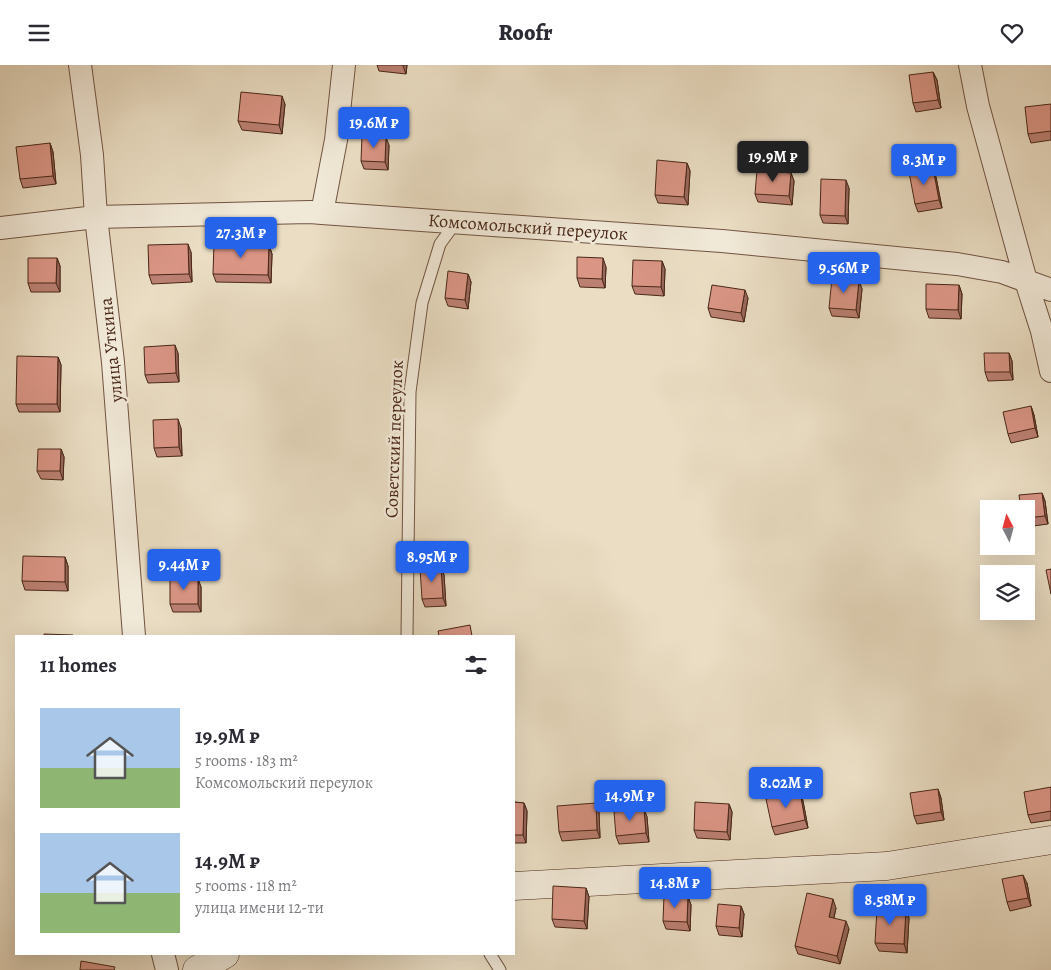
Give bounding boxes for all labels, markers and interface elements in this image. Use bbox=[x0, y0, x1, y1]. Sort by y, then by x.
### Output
text: Roofr bbox=[499, 18, 552, 48]
icon: menu bbox=[25, 19, 53, 47]
icon: heart bbox=[998, 19, 1026, 47]
pin: 19.6M ₽ bbox=[328, 107, 420, 149]
text: 19.6M ₽ bbox=[349, 112, 399, 134]
pin: 19.9M ₽ bbox=[727, 141, 819, 183]
pin: 8.3M ₽ bbox=[883, 143, 965, 186]
text: 19.9M ₽ bbox=[748, 146, 798, 168]
text: 8.3M ₽ bbox=[902, 149, 946, 171]
street label: Комсомольский переулок bbox=[427, 208, 629, 246]
pin: 27.3M ₽ bbox=[195, 217, 287, 259]
text: 27.3M ₽ bbox=[216, 222, 266, 244]
pin: 9.56M ₽ bbox=[798, 251, 890, 294]
text: 9.56M ₽ bbox=[819, 257, 869, 279]
street label: улица Уткина bbox=[93, 296, 129, 405]
street label: Советский переулок bbox=[379, 360, 409, 518]
north arrow bbox=[980, 500, 1035, 555]
map controls bbox=[980, 500, 1035, 620]
pin: 8.95M ₽ bbox=[386, 541, 478, 583]
text: 8.95M ₽ bbox=[407, 546, 457, 568]
pin: 9.44M ₽ bbox=[138, 549, 230, 591]
text: 9.44M ₽ bbox=[158, 554, 210, 576]
button: layers bbox=[980, 565, 1035, 620]
text: 11 homes bbox=[40, 651, 117, 679]
icon: filters bbox=[462, 651, 490, 679]
text: 19.9M ₽ bbox=[195, 722, 260, 750]
icon: home bbox=[80, 728, 140, 788]
text: 5 rooms · 183 m² bbox=[195, 750, 298, 772]
pin: 8.02M ₽ bbox=[740, 767, 832, 809]
text: Комсомольский переулок bbox=[195, 772, 373, 794]
text: 8.02M ₽ bbox=[760, 772, 812, 794]
pin: 14.9M ₽ bbox=[584, 779, 676, 822]
text: 14.9M ₽ bbox=[605, 785, 655, 807]
text: 14.9M ₽ bbox=[195, 847, 260, 875]
icon: home bbox=[80, 853, 140, 913]
pin: 14.8M ₽ bbox=[629, 867, 721, 909]
text: 14.8M ₽ bbox=[650, 872, 700, 894]
text: 5 rooms · 118 m² bbox=[195, 875, 297, 897]
pin: 8.58M ₽ bbox=[844, 883, 936, 926]
text: 8.58M ₽ bbox=[865, 889, 915, 911]
text: улица имени 12-ти bbox=[195, 897, 324, 919]

